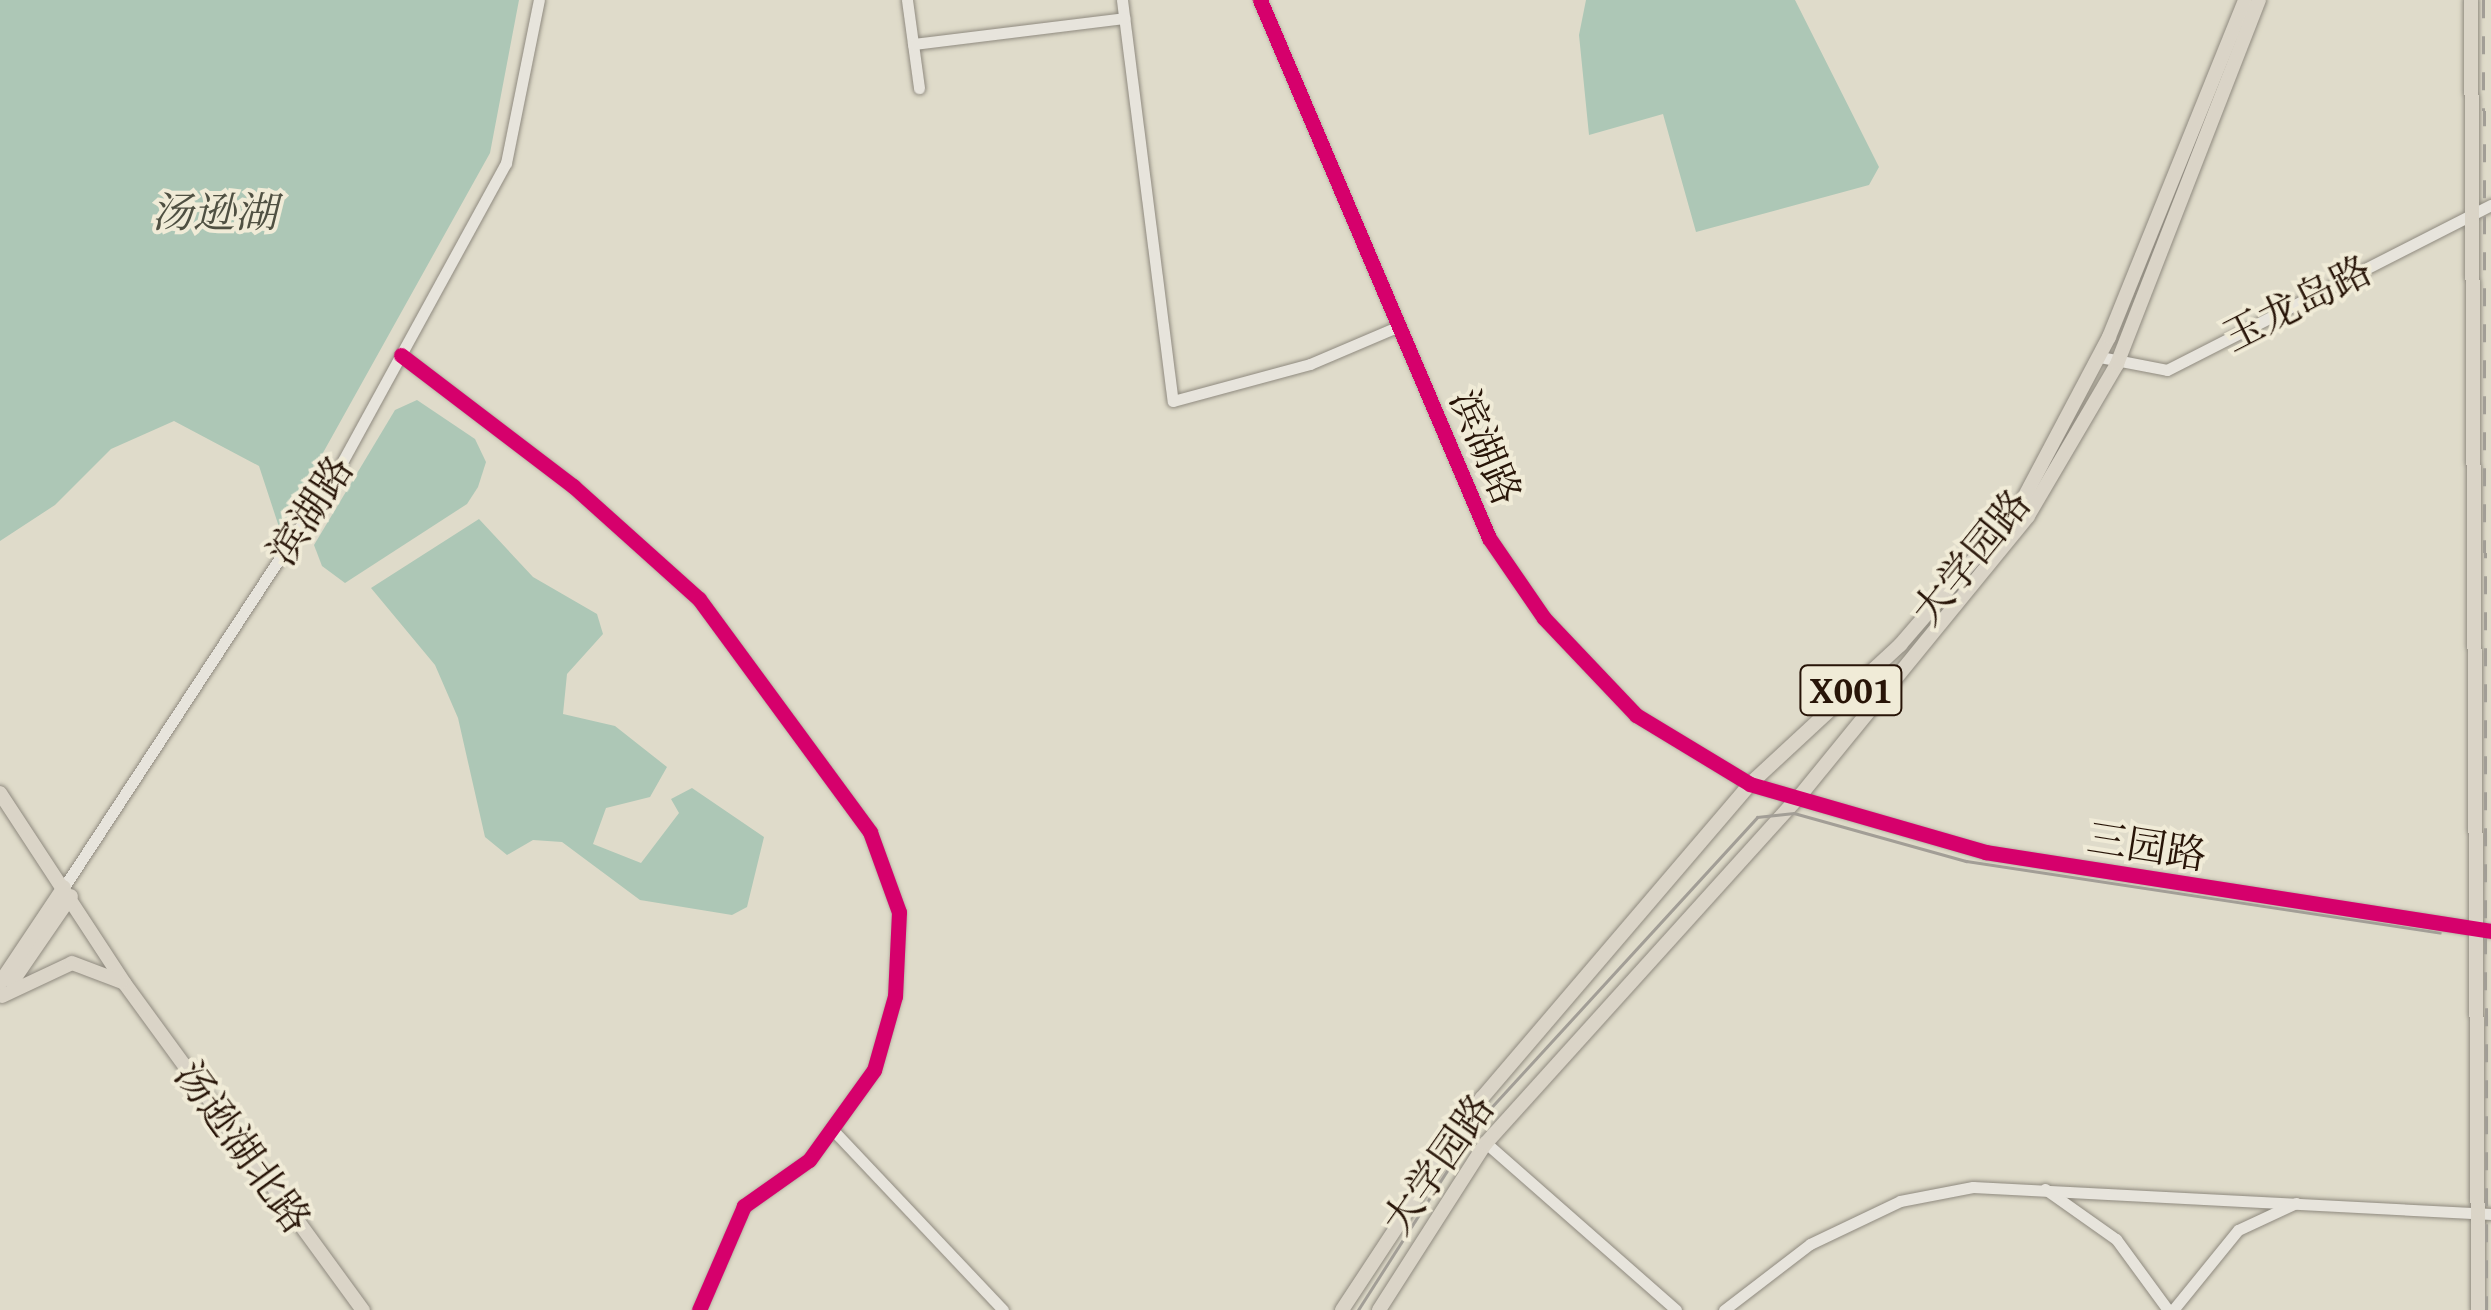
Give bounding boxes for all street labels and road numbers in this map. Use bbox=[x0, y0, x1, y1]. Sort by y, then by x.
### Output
street label: 玉龙岛路 bbox=[2215, 245, 2379, 361]
street label: 滨湖路 bbox=[1440, 382, 1532, 512]
street label: 滨湖路 bbox=[257, 447, 363, 573]
street label: 大学园路 bbox=[1902, 480, 2040, 634]
road number: X001 bbox=[1798, 657, 1904, 723]
street label: 三园路 bbox=[2084, 813, 2210, 879]
street label: 汤逊湖北路 bbox=[165, 1052, 321, 1242]
street label: 大学园路 bbox=[1372, 1085, 1504, 1243]

